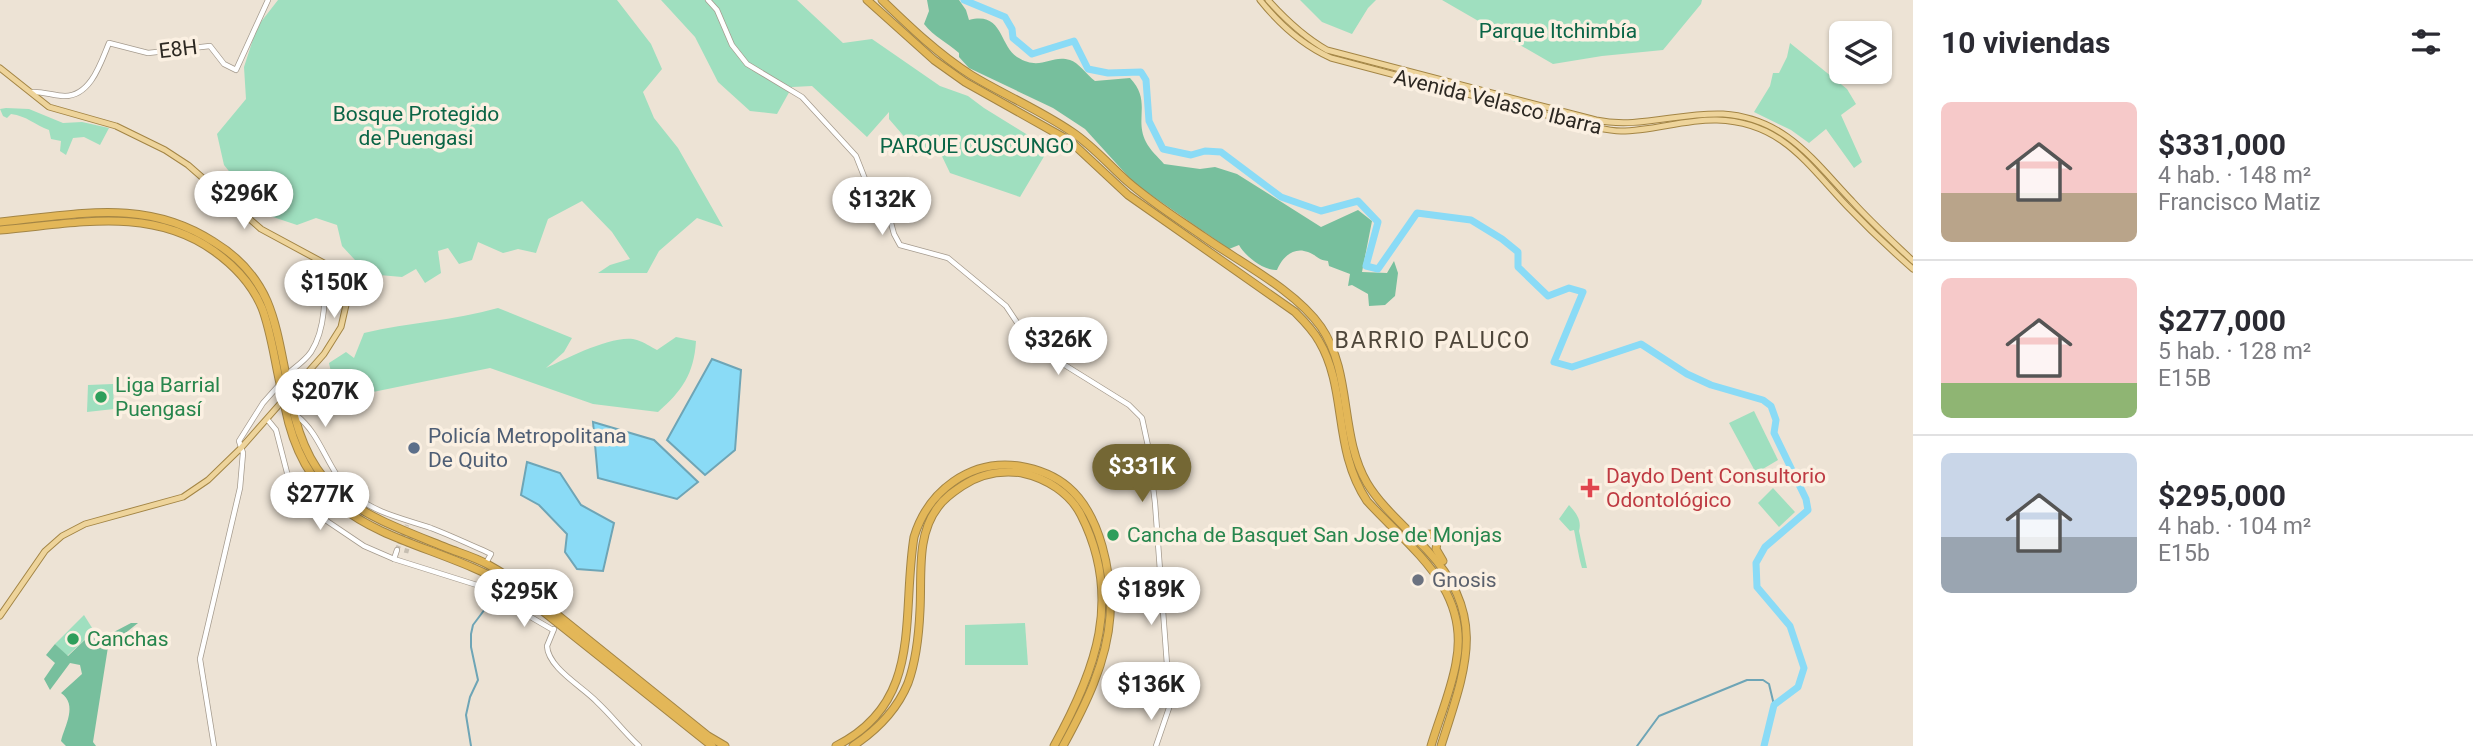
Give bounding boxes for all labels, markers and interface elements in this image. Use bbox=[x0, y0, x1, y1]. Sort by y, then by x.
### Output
park label: Parque Itchimbía bbox=[1479, 19, 1637, 43]
map controls bbox=[1829, 21, 1892, 84]
button: layers bbox=[1829, 21, 1892, 84]
icon: filters bbox=[2407, 23, 2445, 61]
text: 10 viviendas bbox=[1941, 25, 2111, 60]
street label: E8H bbox=[157, 35, 199, 63]
street label: Avenida Velasco Ibarra bbox=[1392, 65, 1604, 139]
park label: Bosque Protegido de Puengasi bbox=[333, 102, 499, 150]
text: $331,000 bbox=[2158, 127, 2286, 162]
icon: home bbox=[1997, 130, 2081, 214]
park label: PARQUE CUSCUNGO bbox=[880, 134, 1074, 158]
text: 4 hab. · 148 m² bbox=[2158, 162, 2311, 189]
pin: $296K bbox=[195, 172, 293, 231]
pin: $132K bbox=[833, 177, 931, 237]
text: $296K bbox=[210, 180, 278, 207]
text: $132K bbox=[848, 186, 916, 213]
text: Francisco Matiz bbox=[2158, 189, 2320, 216]
pin: $150K bbox=[285, 260, 383, 320]
text: $150K bbox=[300, 269, 368, 296]
text: $277,000 bbox=[2158, 303, 2286, 338]
icon: home bbox=[1997, 306, 2081, 390]
pin: $326K bbox=[1009, 318, 1107, 377]
text: $326K bbox=[1024, 326, 1092, 353]
district label: BARRIO PALUCO bbox=[1335, 327, 1531, 354]
text: 5 hab. · 128 m² bbox=[2158, 338, 2311, 365]
text: E15B bbox=[2158, 365, 2211, 392]
pin: $207K bbox=[276, 370, 374, 429]
place label: Liga Barrial Puengasí bbox=[115, 373, 220, 421]
text: $207K bbox=[291, 378, 359, 405]
marker: Liga Barrial Puengasí bbox=[93, 389, 109, 405]
place label: Policía Metropolitana De Quito bbox=[428, 424, 627, 472]
marker: Policía Metropolitana De Quito bbox=[406, 440, 422, 456]
pin: $331K bbox=[1093, 444, 1191, 504]
text: $331K bbox=[1108, 453, 1176, 480]
place label: Daydo Dent Consultorio Odontológico bbox=[1606, 464, 1826, 512]
pin: $277K bbox=[271, 472, 369, 532]
marker: Daydo Dent Consultorio Odontológico bbox=[1580, 478, 1600, 498]
text: $295,000 bbox=[2158, 478, 2286, 513]
text: $277K bbox=[286, 481, 354, 508]
icon: home bbox=[1997, 481, 2081, 565]
text: 4 hab. · 104 m² bbox=[2158, 513, 2311, 540]
place label: Cancha de Basquet San Jose de Monjas bbox=[1127, 523, 1502, 547]
marker: Cancha de Basquet San Jose de Monjas bbox=[1105, 527, 1121, 543]
text: E15b bbox=[2158, 540, 2210, 567]
pin: $189K bbox=[1102, 568, 1200, 627]
place label: Gnosis bbox=[1432, 568, 1497, 592]
pin: $295K bbox=[475, 570, 573, 629]
marker: Gnosis bbox=[1410, 572, 1426, 588]
text: $189K bbox=[1117, 576, 1185, 603]
text: $295K bbox=[490, 578, 558, 605]
place label: Canchas bbox=[87, 627, 169, 651]
marker: Canchas bbox=[65, 631, 81, 647]
pin: $136K bbox=[1102, 662, 1200, 722]
text: $136K bbox=[1117, 671, 1185, 698]

